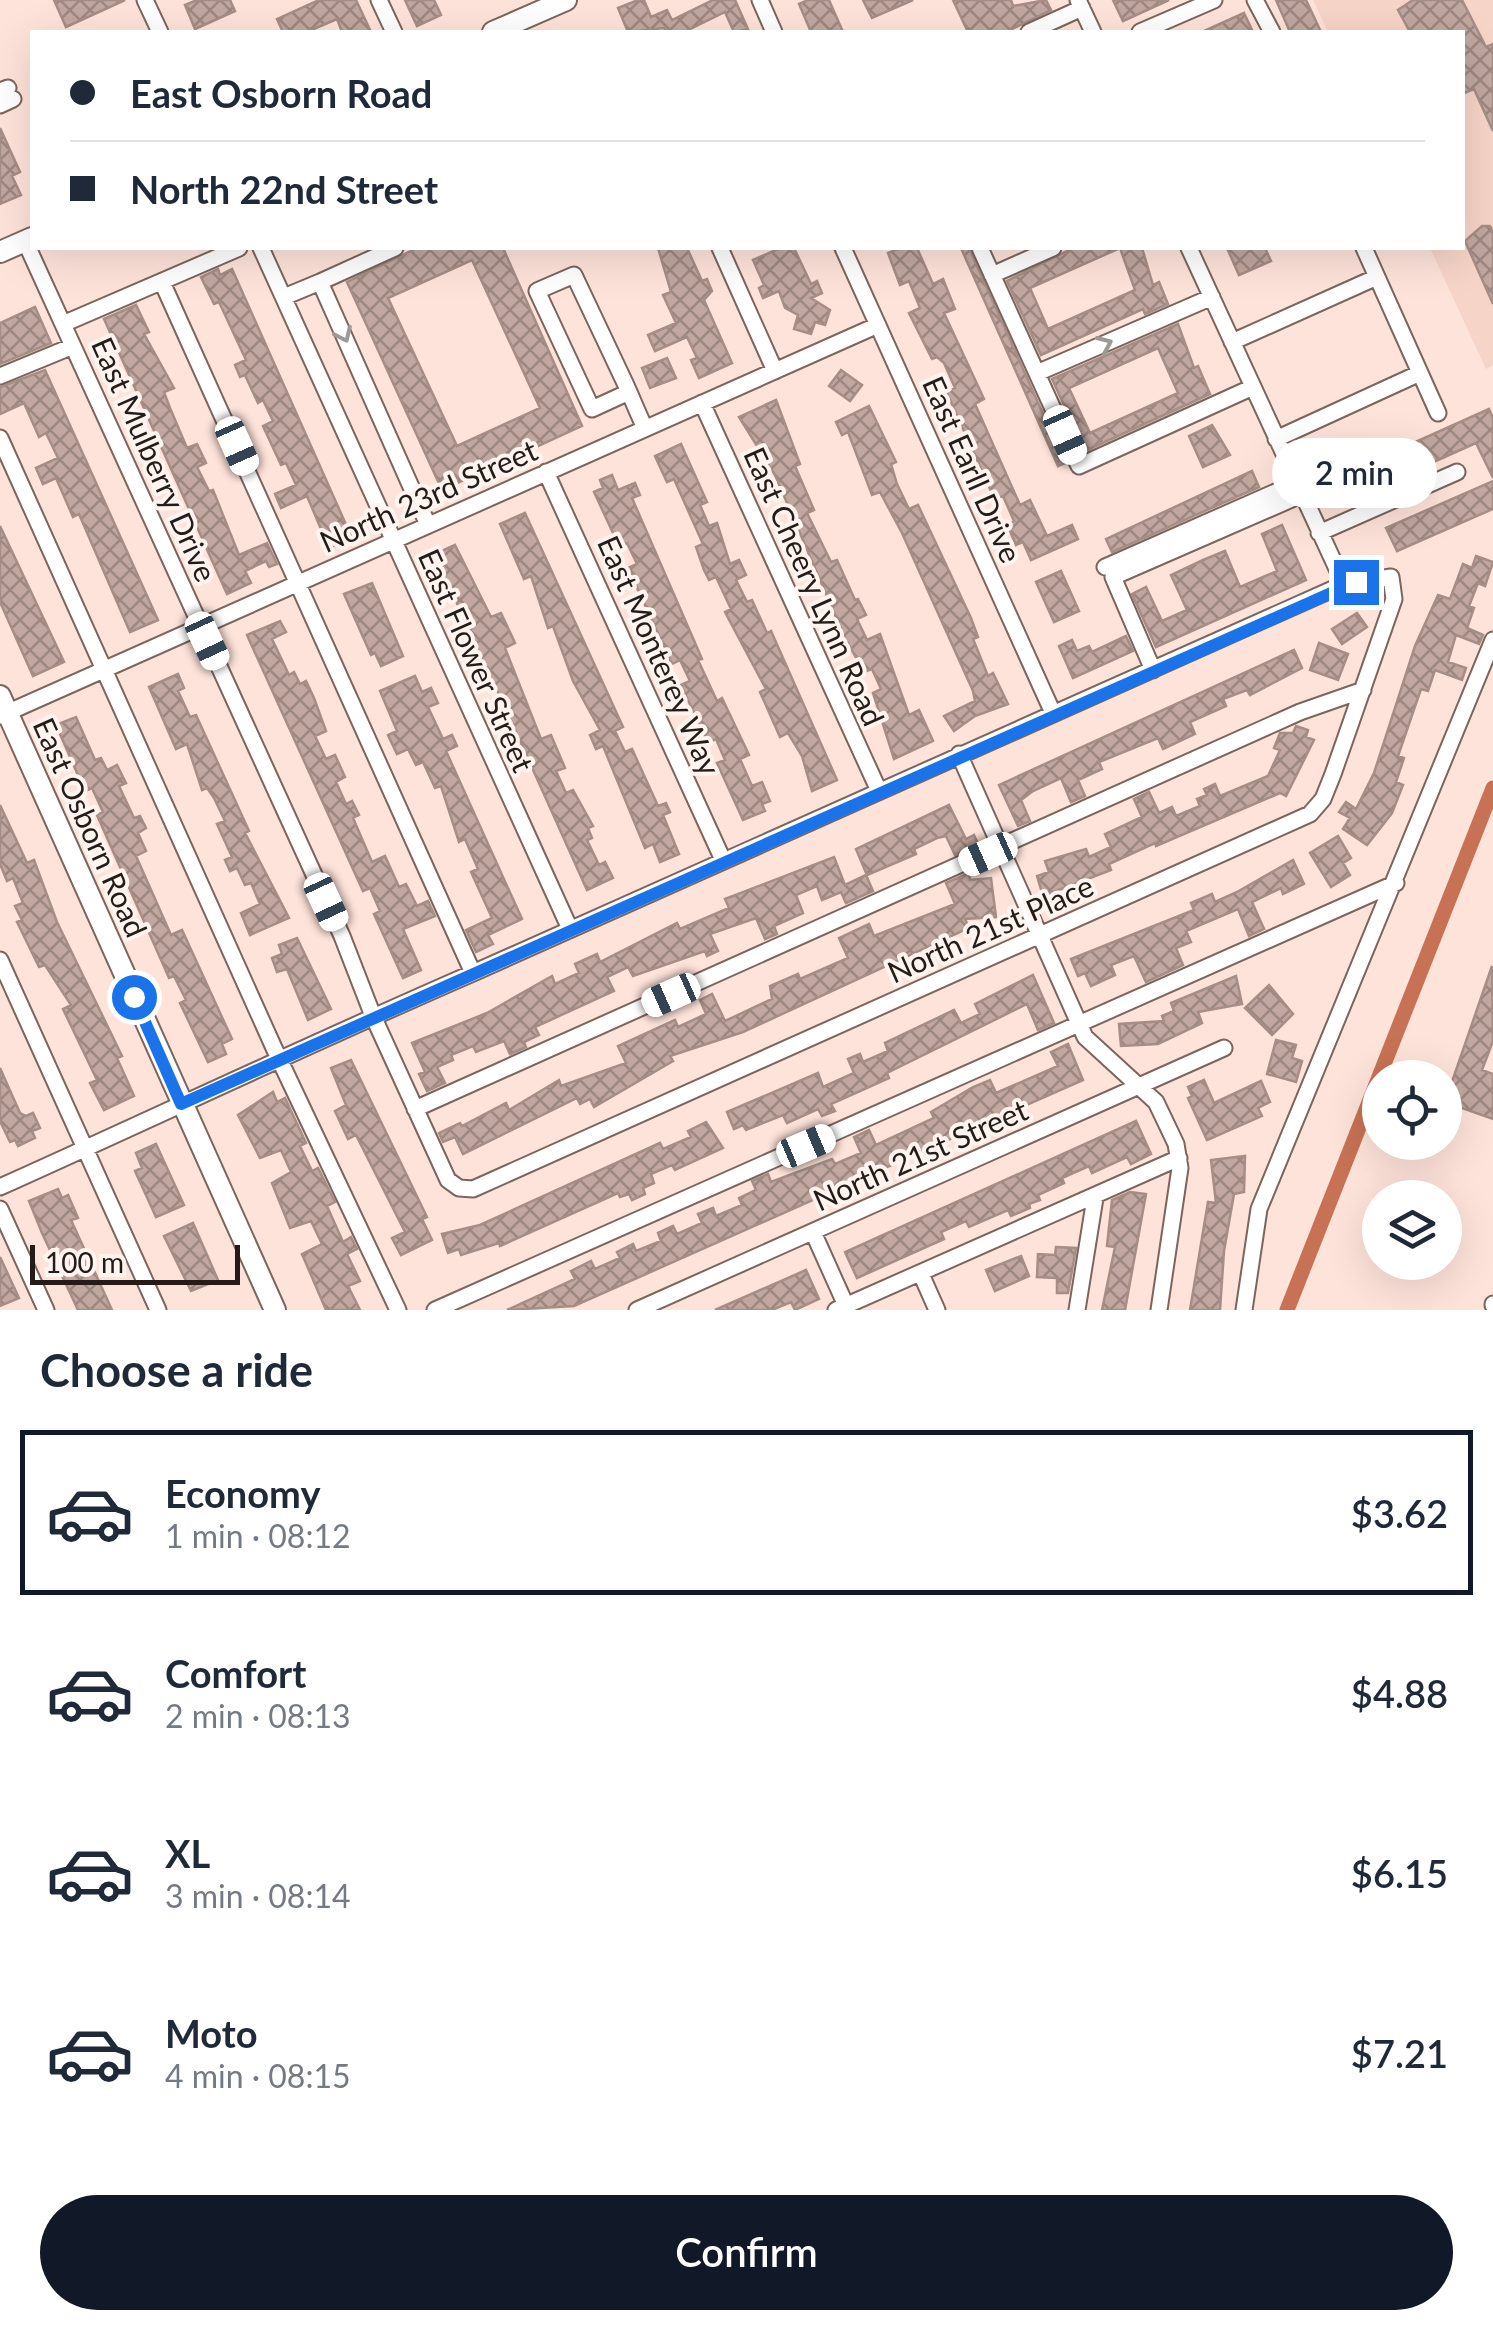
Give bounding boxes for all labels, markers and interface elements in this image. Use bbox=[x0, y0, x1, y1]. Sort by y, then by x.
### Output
text: East Osborn Road bbox=[130, 70, 432, 116]
text: North 22nd Street bbox=[130, 166, 438, 212]
one-way arrow bbox=[332, 325, 352, 343]
street label: East Mulberry Drive bbox=[85, 331, 225, 587]
one-way arrow bbox=[1094, 336, 1112, 356]
street label: East Earll Drive bbox=[916, 370, 1030, 568]
car bbox=[1039, 401, 1091, 469]
car bbox=[211, 412, 263, 480]
street label: North 23rd Street bbox=[314, 431, 542, 559]
callout: 2 min bbox=[1274, 437, 1438, 507]
street label: East Cheery Lynn Road bbox=[737, 441, 893, 731]
text: 2 min bbox=[1315, 453, 1394, 492]
street label: East Monterey Way bbox=[591, 530, 729, 781]
street label: East Flower Street bbox=[412, 543, 542, 777]
route end bbox=[1334, 560, 1379, 605]
car bbox=[181, 607, 233, 675]
street label: East Osborn Road bbox=[27, 712, 155, 942]
car bbox=[954, 828, 1022, 880]
street label: North 21st Place bbox=[881, 866, 1099, 990]
car bbox=[300, 868, 352, 936]
car bbox=[637, 969, 705, 1021]
route start bbox=[112, 975, 157, 1020]
map controls bbox=[1362, 1060, 1462, 1280]
button: locate bbox=[1362, 1060, 1462, 1160]
street label: North 21st Street bbox=[807, 1091, 1033, 1217]
car bbox=[773, 1120, 839, 1172]
button: layers bbox=[1362, 1180, 1462, 1280]
scale bar bbox=[30, 1240, 240, 1284]
text: 100 m bbox=[45, 1245, 124, 1279]
text: Choose a ride bbox=[40, 1343, 313, 1397]
icon: car bbox=[45, 1468, 135, 1558]
text: Economy bbox=[165, 1470, 320, 1516]
text: $3.62 bbox=[1351, 1490, 1448, 1536]
text: 1 min · 08:12 bbox=[165, 1516, 351, 1555]
icon: car bbox=[45, 1648, 135, 1738]
text: Comfort bbox=[165, 1650, 306, 1696]
text: $4.88 bbox=[1351, 1670, 1448, 1716]
text: 2 min · 08:13 bbox=[165, 1696, 351, 1735]
icon: car bbox=[45, 1828, 135, 1918]
text: XL bbox=[165, 1830, 210, 1876]
text: $6.15 bbox=[1351, 1850, 1448, 1896]
text: 3 min · 08:14 bbox=[165, 1876, 351, 1915]
icon: car bbox=[45, 2008, 135, 2098]
text: Moto bbox=[165, 2010, 258, 2056]
text: $7.21 bbox=[1351, 2030, 1448, 2076]
text: 4 min · 08:15 bbox=[165, 2056, 351, 2095]
button: Confirm bbox=[40, 2195, 1453, 2310]

